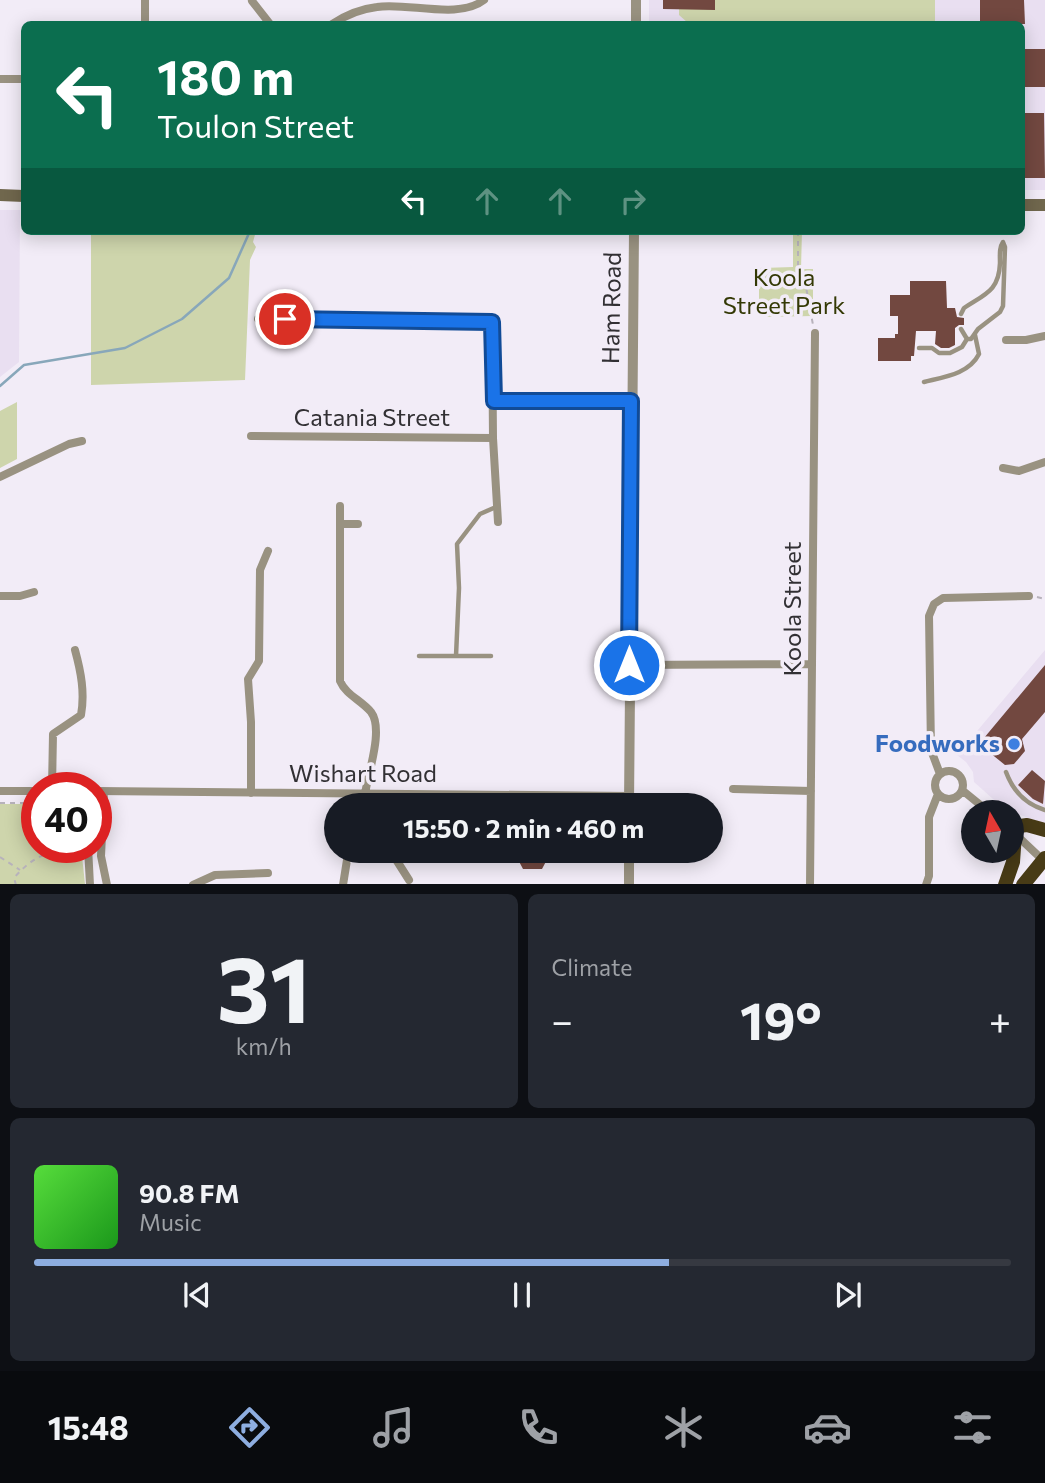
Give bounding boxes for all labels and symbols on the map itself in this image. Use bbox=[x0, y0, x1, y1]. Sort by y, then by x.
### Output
street label: Ham Road bbox=[595, 252, 626, 364]
park label: Koola Street Park bbox=[723, 262, 845, 319]
pin bbox=[255, 289, 315, 349]
street label: Catania Street bbox=[294, 402, 450, 431]
street label: Koola Street bbox=[777, 541, 806, 677]
position arrow bbox=[592, 628, 666, 702]
place label: Foodworks bbox=[875, 728, 1000, 757]
marker: Foodworks bbox=[1006, 736, 1022, 752]
street label: Wishart Road bbox=[289, 758, 437, 787]
speed limit sign: 40 bbox=[21, 772, 112, 863]
north arrow bbox=[961, 800, 1024, 863]

